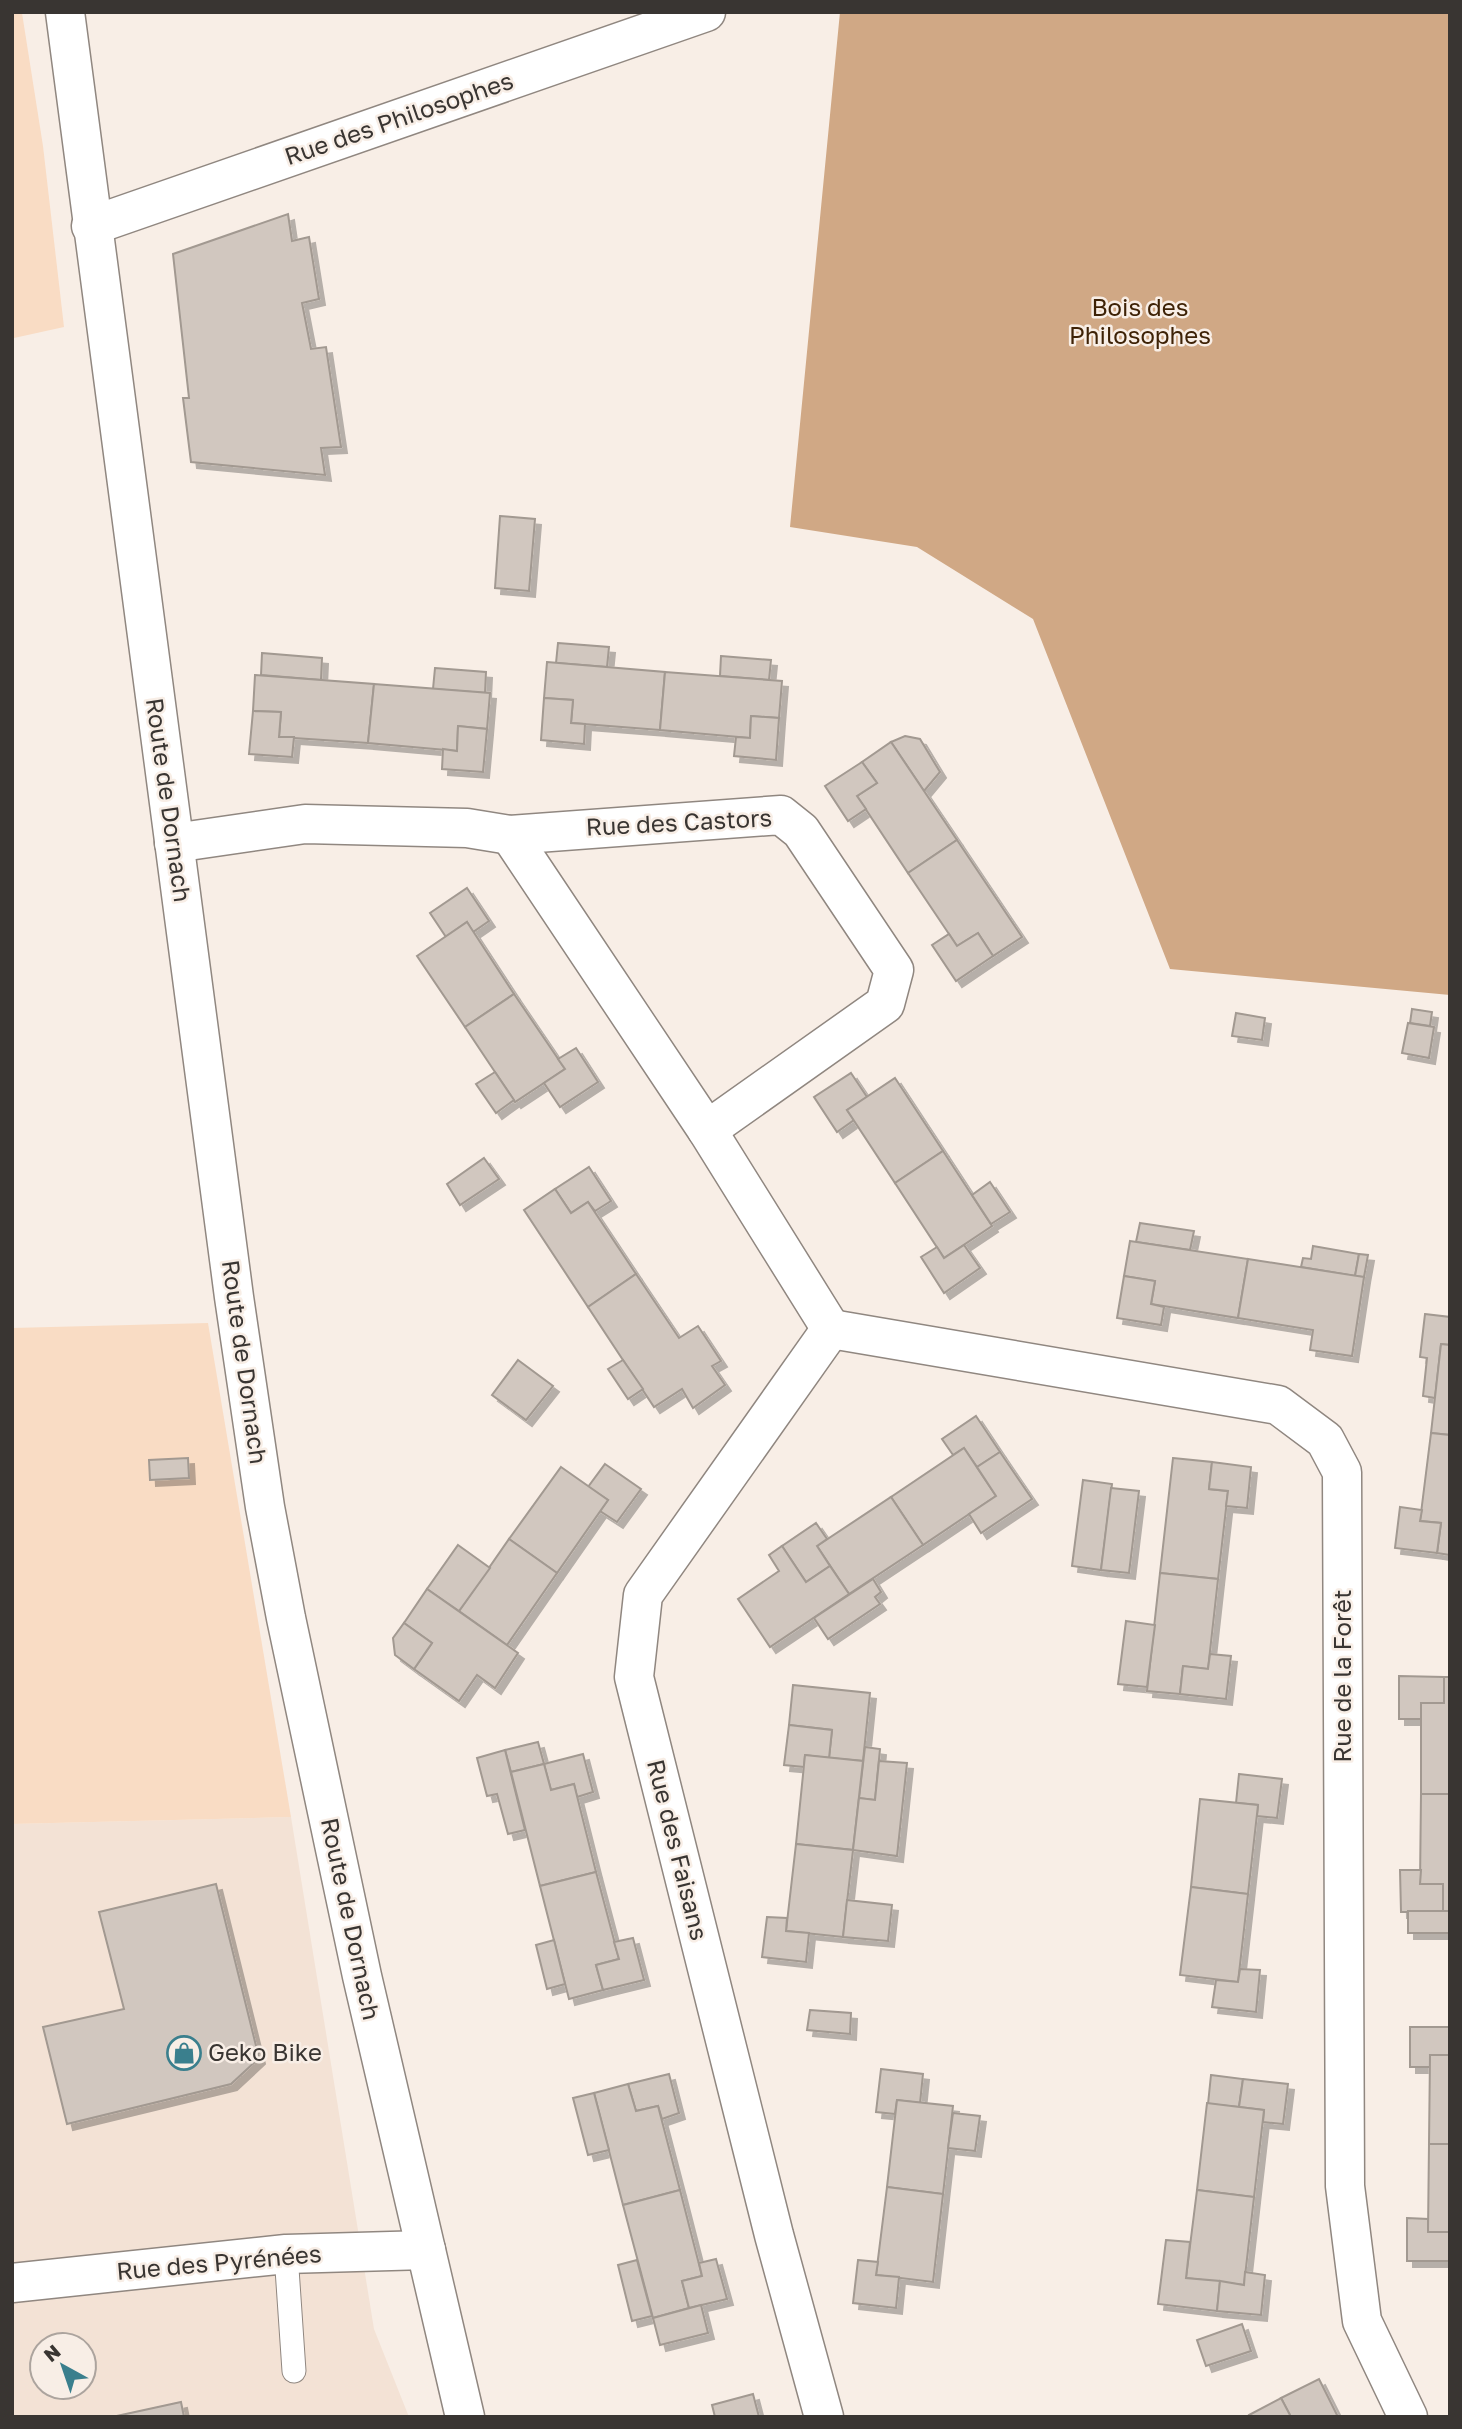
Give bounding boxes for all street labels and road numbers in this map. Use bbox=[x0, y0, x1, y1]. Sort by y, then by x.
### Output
street label: Rue des Philosophes bbox=[280, 65, 517, 170]
street label: Route de Dornach bbox=[141, 696, 198, 904]
street label: Rue des Castors bbox=[585, 802, 773, 841]
street label: Route de Dornach bbox=[217, 1258, 274, 1466]
street label: Rue de la Forêt bbox=[1327, 1589, 1356, 1763]
street label: Rue des Faisans bbox=[642, 1756, 715, 1943]
street label: Route de Dornach bbox=[316, 1815, 387, 2022]
street label: Rue des Pyrénées bbox=[115, 2238, 323, 2285]

